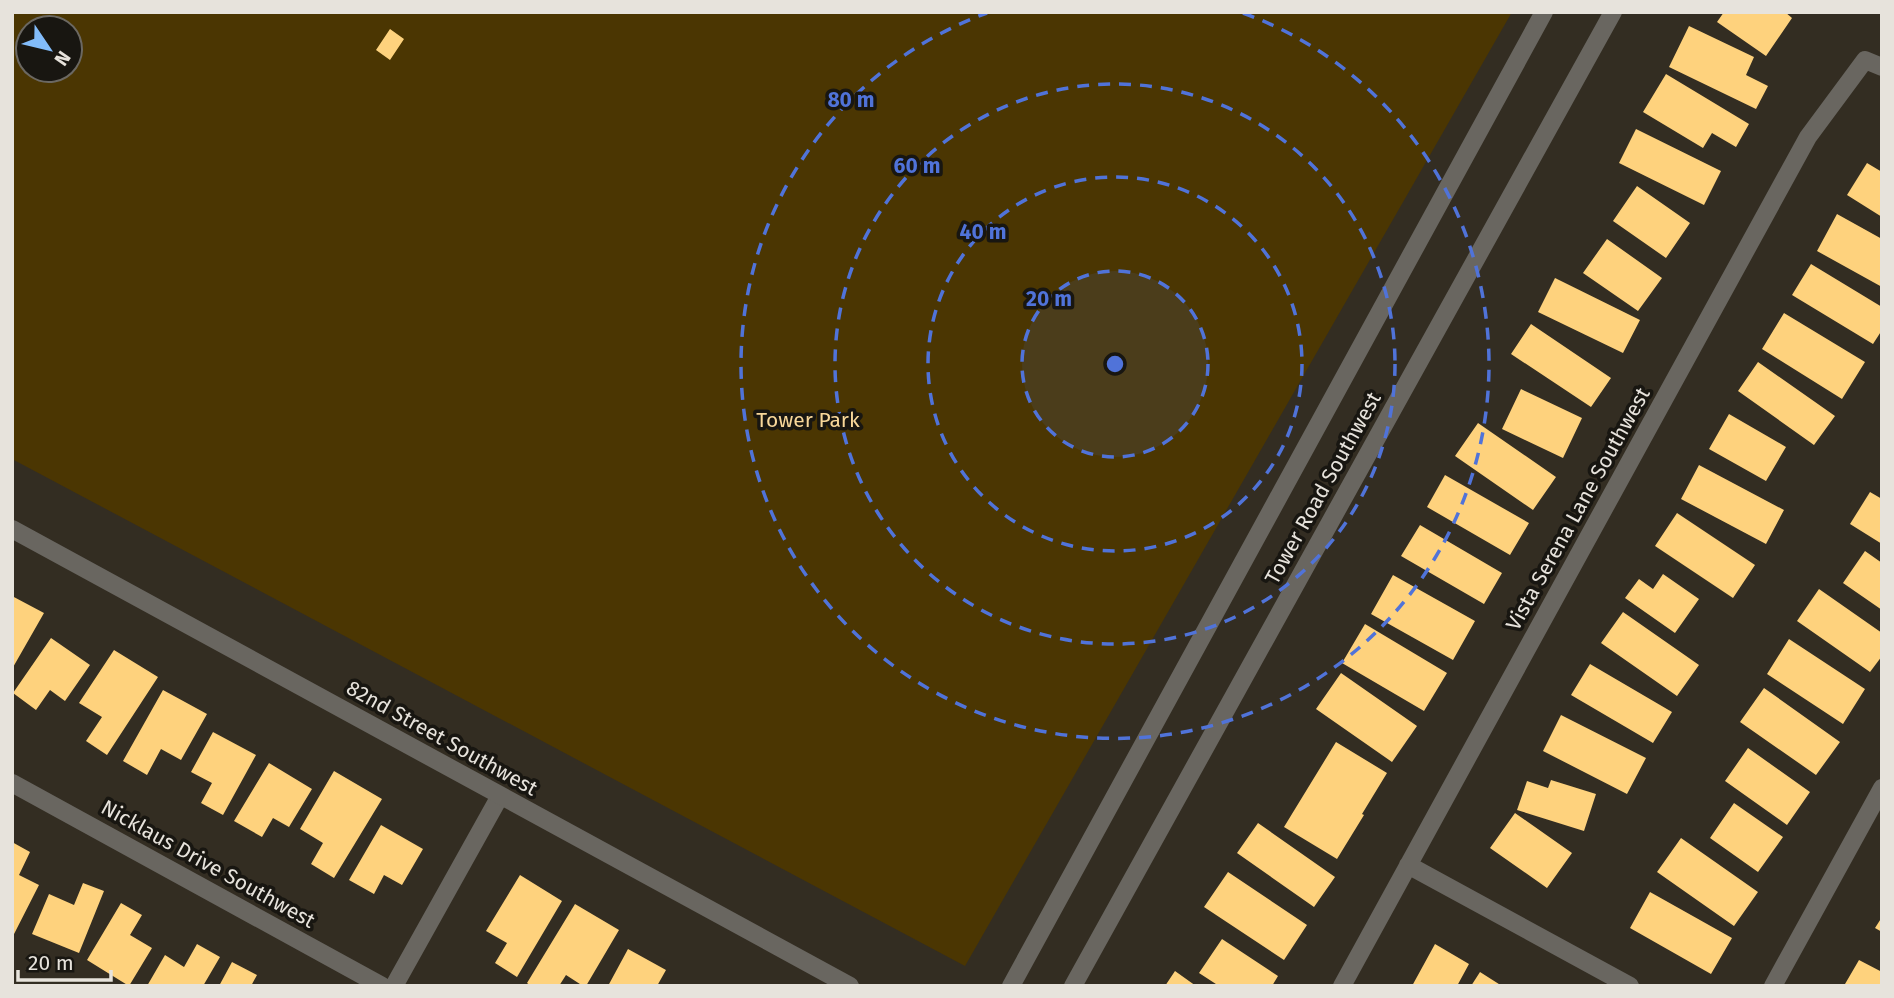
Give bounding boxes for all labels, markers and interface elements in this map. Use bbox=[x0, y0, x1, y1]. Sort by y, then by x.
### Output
north arrow bbox=[14, 14, 84, 84]
text: N bbox=[49, 47, 76, 70]
text: 80 m bbox=[827, 87, 875, 113]
text: 60 m bbox=[894, 153, 940, 179]
text: 40 m bbox=[960, 219, 1006, 245]
text: 20 m bbox=[1026, 286, 1072, 312]
centre of rings bbox=[1103, 352, 1127, 376]
street label: Vista Serena Lane Southwest bbox=[1500, 383, 1656, 635]
street label: Tower Road Southwest bbox=[1259, 387, 1387, 589]
park label: Tower Park bbox=[756, 407, 860, 433]
street label: 82nd Street Southwest bbox=[342, 675, 542, 802]
street label: Nicklaus Drive Southwest bbox=[96, 794, 320, 934]
scale bar bbox=[18, 939, 110, 983]
text: 20 m bbox=[28, 950, 74, 976]

